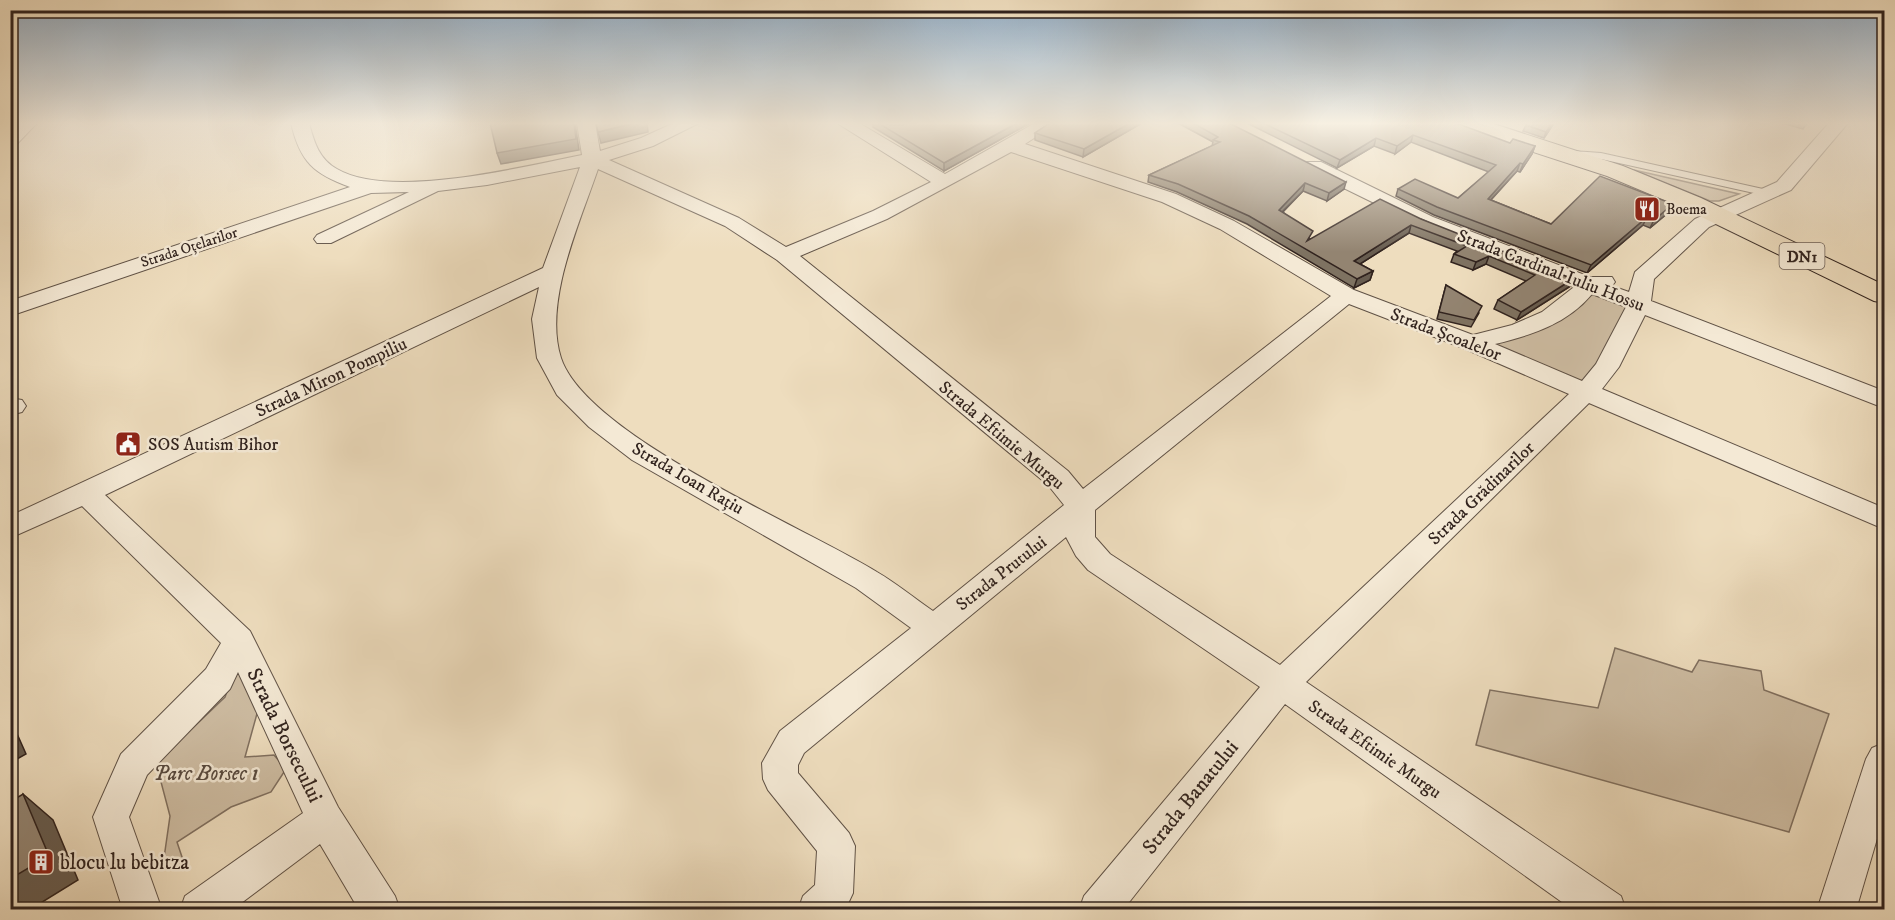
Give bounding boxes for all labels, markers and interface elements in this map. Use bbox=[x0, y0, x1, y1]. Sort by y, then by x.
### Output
restaurant icon: Boema bbox=[1632, 194, 1662, 224]
place label: Boema bbox=[1666, 200, 1707, 219]
street label: Strada Oțelarilor bbox=[138, 223, 240, 272]
street label: Strada Cardinal Iuliu Hossu bbox=[1454, 225, 1648, 317]
road number: DN1 bbox=[1780, 243, 1824, 269]
street label: Strada Școalelor bbox=[1387, 304, 1505, 366]
street label: Strada Miron Pompiliu bbox=[252, 333, 411, 423]
street label: Strada Eftimie Murgu bbox=[934, 377, 1069, 495]
public building icon: SOS Autism Bihor bbox=[113, 429, 143, 459]
place label: SOS Autism Bihor bbox=[148, 434, 278, 456]
street label: Strada Grădinarilor bbox=[1424, 437, 1540, 550]
street label: Strada Ioan Rațiu bbox=[628, 438, 748, 520]
street label: Strada Prutului bbox=[952, 532, 1051, 616]
street label: Strada Borsecului bbox=[240, 664, 328, 807]
street label: Strada Eftimie Murgu bbox=[1304, 696, 1445, 804]
street label: Strada Banatului bbox=[1137, 735, 1245, 860]
park label: Parc Borsec 1 bbox=[153, 761, 259, 787]
building icon: blocu lu bebitza bbox=[26, 847, 56, 877]
place label: blocu lu bebitza bbox=[60, 850, 189, 876]

